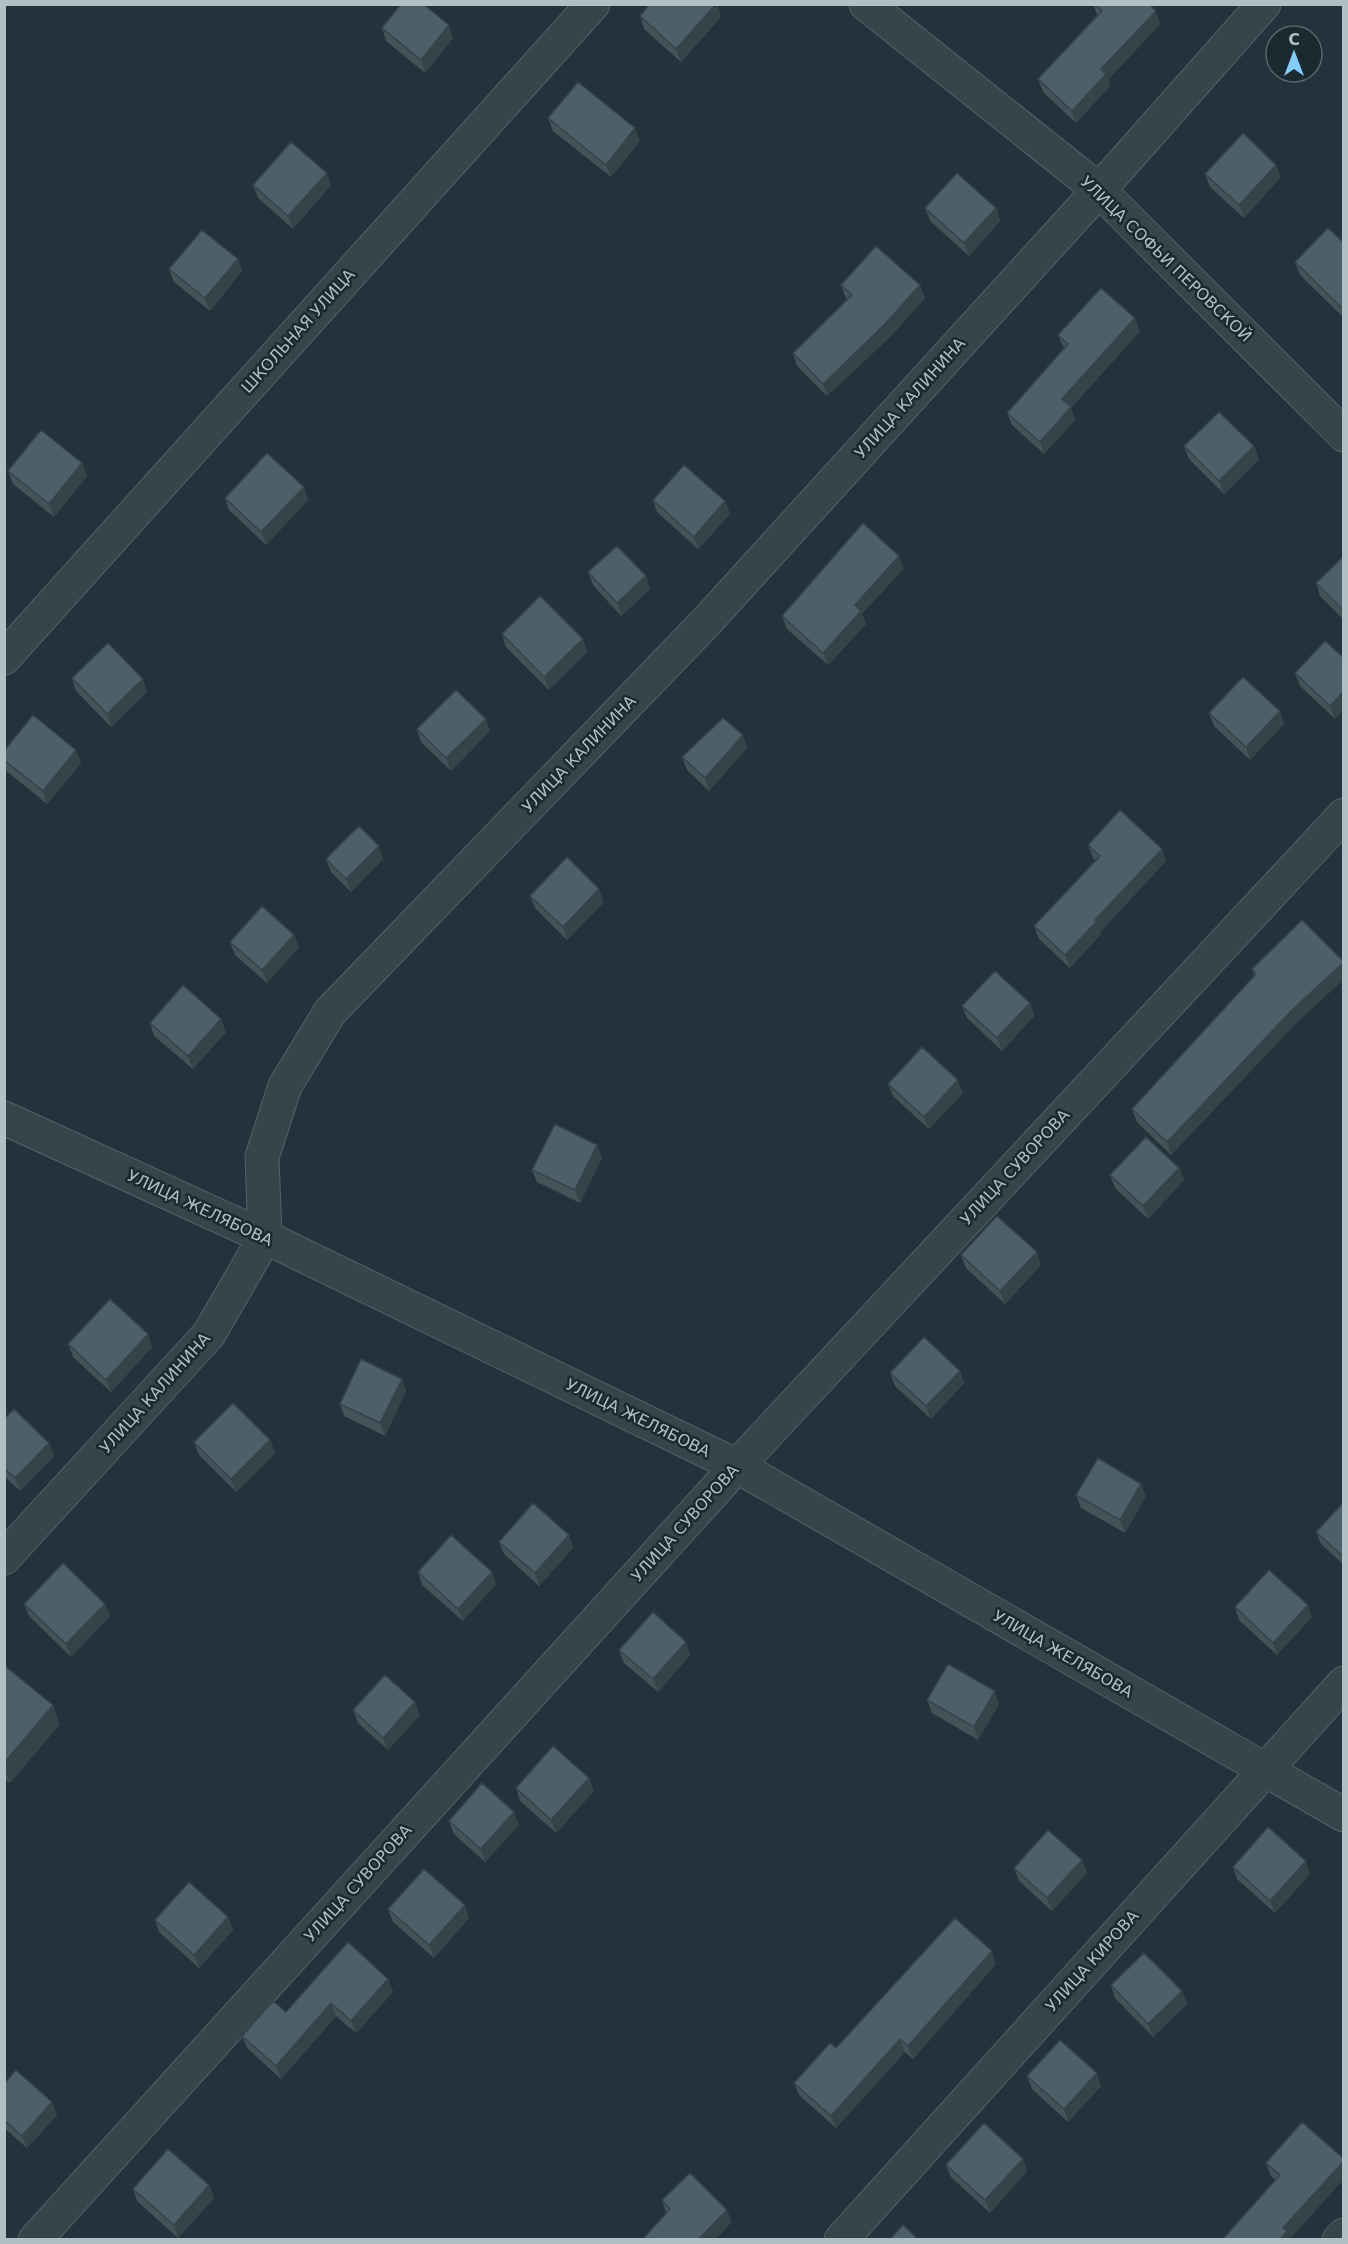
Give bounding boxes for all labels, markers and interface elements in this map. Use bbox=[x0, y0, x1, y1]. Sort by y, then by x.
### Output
north arrow bbox=[1264, 24, 1324, 84]
text: С bbox=[1288, 30, 1300, 49]
street label: УЛИЦА СОФЬИ ПЕРОВСКОЙ bbox=[1077, 172, 1255, 346]
street label: ШКОЛЬНАЯ УЛИЦА bbox=[237, 265, 359, 397]
street label: УЛИЦА КАЛИНИНА bbox=[851, 334, 969, 462]
street label: УЛИЦА КАЛИНИНА bbox=[518, 691, 640, 817]
street label: УЛИЦА СУВОРОВА bbox=[957, 1105, 1073, 1229]
street label: УЛИЦА ЖЕЛЯБОВА bbox=[124, 1166, 276, 1250]
street label: УЛИЦА КАЛИНИНА bbox=[96, 1329, 214, 1457]
street label: УЛИЦА ЖЕЛЯБОВА bbox=[563, 1375, 713, 1461]
street label: УЛИЦА СУВОРОВА bbox=[627, 1461, 743, 1585]
street label: УЛИЦА ЖЕЛЯБОВА bbox=[990, 1606, 1136, 1702]
street label: УЛИЦА СУВОРОВА bbox=[300, 1821, 416, 1945]
street label: УЛИЦА КИРОВА bbox=[1042, 1906, 1142, 2016]

